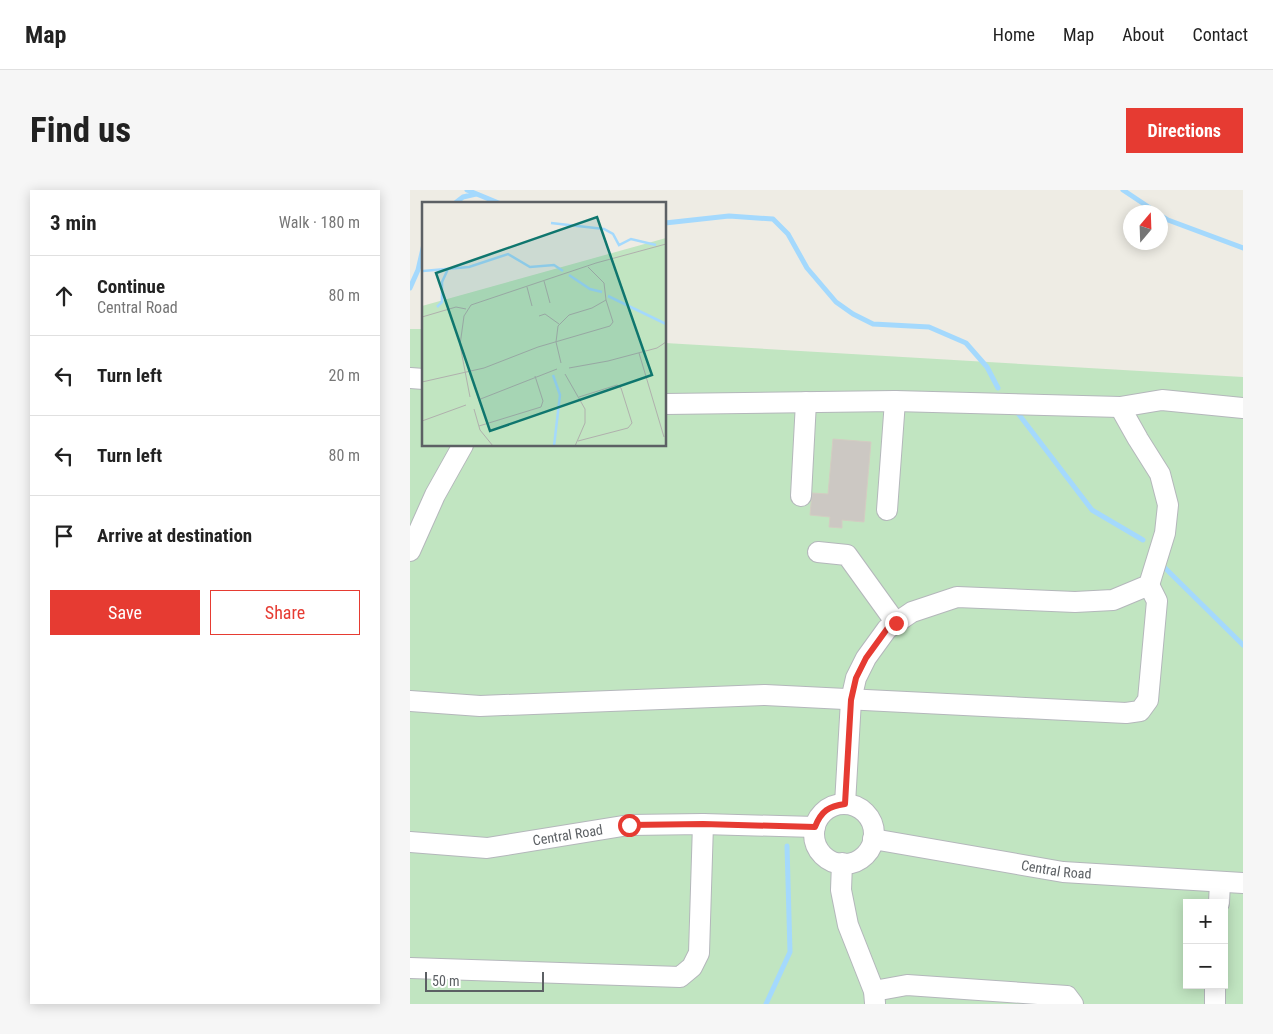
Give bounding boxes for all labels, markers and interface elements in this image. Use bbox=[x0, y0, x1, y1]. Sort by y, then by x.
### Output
text: Map bbox=[25, 21, 66, 49]
text: Home bbox=[993, 24, 1035, 45]
text: Map bbox=[1063, 24, 1094, 45]
text: About bbox=[1122, 24, 1164, 45]
text: Contact bbox=[1192, 24, 1248, 45]
button: Directions bbox=[1126, 108, 1243, 153]
text: Find us bbox=[30, 110, 131, 151]
inset map bbox=[422, 202, 666, 446]
north arrow bbox=[1123, 205, 1168, 250]
text: 3 min bbox=[50, 211, 97, 235]
text: Walk · 180 m bbox=[279, 213, 360, 232]
text: Continue bbox=[97, 275, 165, 298]
icon: ahead bbox=[50, 282, 78, 310]
text: 80 m bbox=[328, 286, 360, 305]
text: Central Road bbox=[97, 298, 178, 317]
icon: left bbox=[50, 362, 78, 390]
text: Turn left bbox=[97, 364, 162, 387]
text: 20 m bbox=[328, 366, 360, 385]
icon: left bbox=[50, 442, 78, 470]
text: Turn left bbox=[97, 444, 162, 467]
text: 80 m bbox=[328, 446, 360, 465]
icon: arrive bbox=[50, 522, 78, 550]
text: Arrive at destination bbox=[97, 524, 252, 547]
button: Save bbox=[50, 590, 200, 635]
button: Share bbox=[210, 590, 360, 635]
route end bbox=[885, 612, 908, 635]
route start bbox=[618, 814, 641, 837]
street label: Central Road bbox=[532, 821, 604, 848]
street label: Central Road bbox=[1020, 857, 1092, 882]
map controls bbox=[1183, 899, 1228, 989]
button: + bbox=[1183, 899, 1228, 944]
button: − bbox=[1183, 944, 1228, 989]
scale bar bbox=[425, 969, 544, 992]
text: 50 m bbox=[432, 973, 460, 989]

